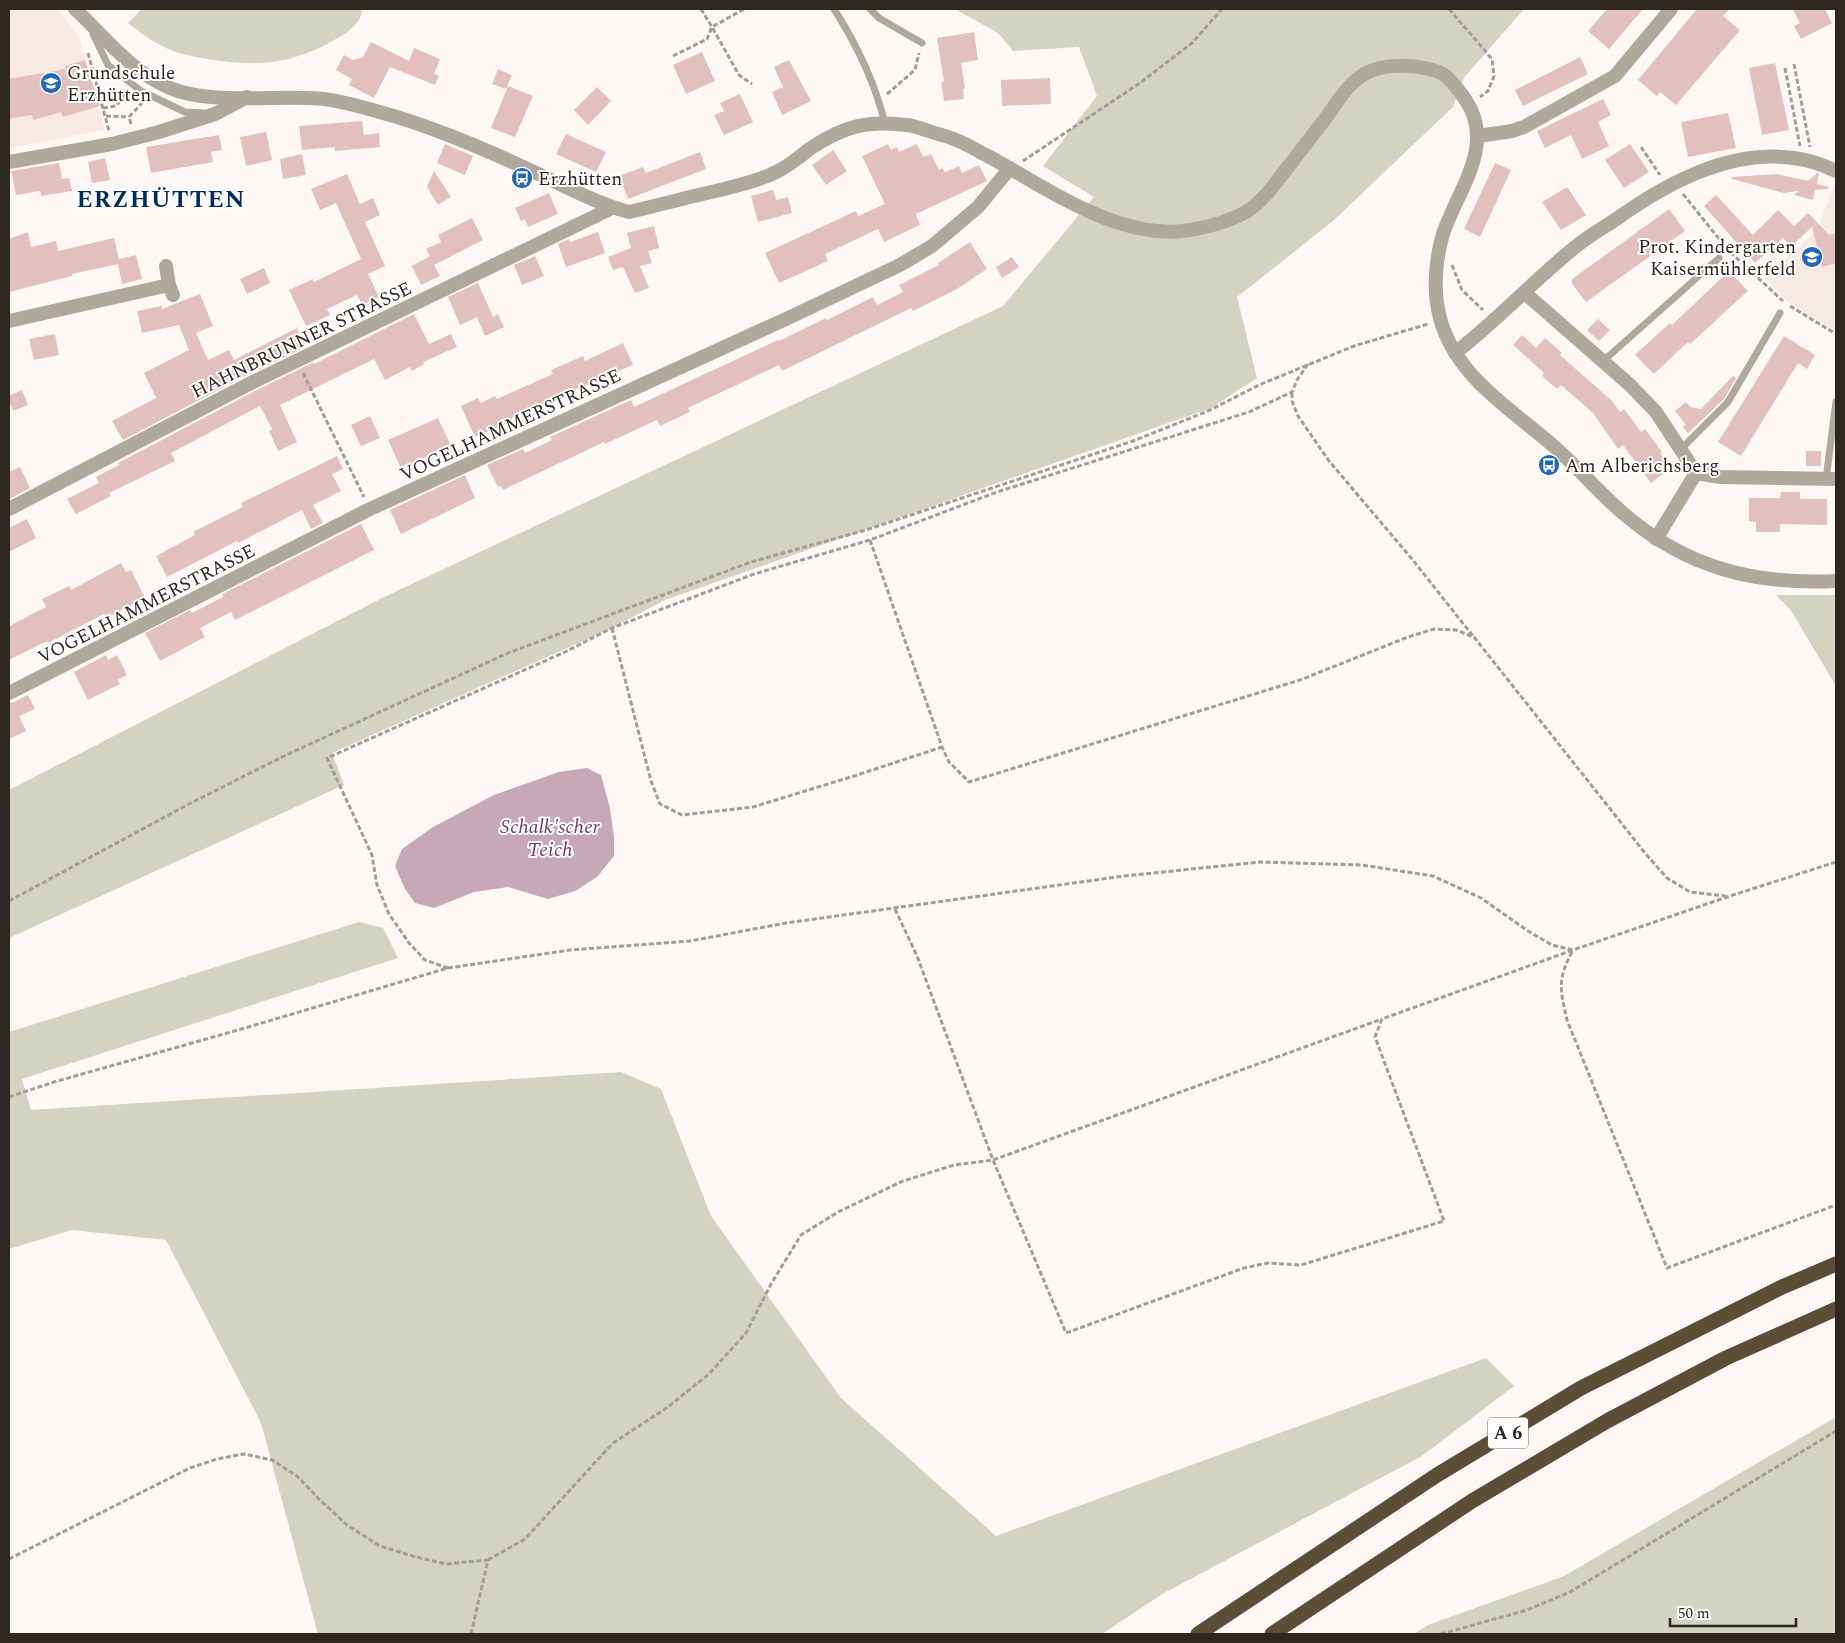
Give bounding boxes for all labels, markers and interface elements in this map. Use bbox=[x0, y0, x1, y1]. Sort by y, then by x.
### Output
place label: Grundschule Erzhütten bbox=[67, 59, 175, 110]
school or university icon: Grundschule Erzhütten bbox=[39, 71, 63, 95]
place label: Erzhütten bbox=[538, 165, 622, 194]
bus stop icon: Erzhütten bbox=[510, 166, 534, 190]
district label: ERZHÜTTEN bbox=[76, 182, 246, 218]
place label: Prot. Kindergarten Kaisermühlerfeld bbox=[1638, 233, 1796, 284]
school or university icon: Prot. Kindergarten Kaisermühlerfeld bbox=[1800, 245, 1824, 269]
street label: HAHNBRUNNER STRASSE bbox=[187, 274, 417, 406]
street label: VOGELHAMMERSTRASSE bbox=[395, 361, 626, 489]
place label: Am Alberichsberg bbox=[1565, 452, 1719, 481]
bus stop icon: Am Alberichsberg bbox=[1537, 453, 1561, 477]
street label: VOGELHAMMERSTRASSE bbox=[33, 537, 261, 672]
water label: Schalk'scher Teich bbox=[500, 812, 601, 865]
road number: A 6 bbox=[1488, 1418, 1528, 1449]
scale bar bbox=[1670, 1596, 1796, 1628]
text: 50 m bbox=[1678, 1602, 1710, 1625]

